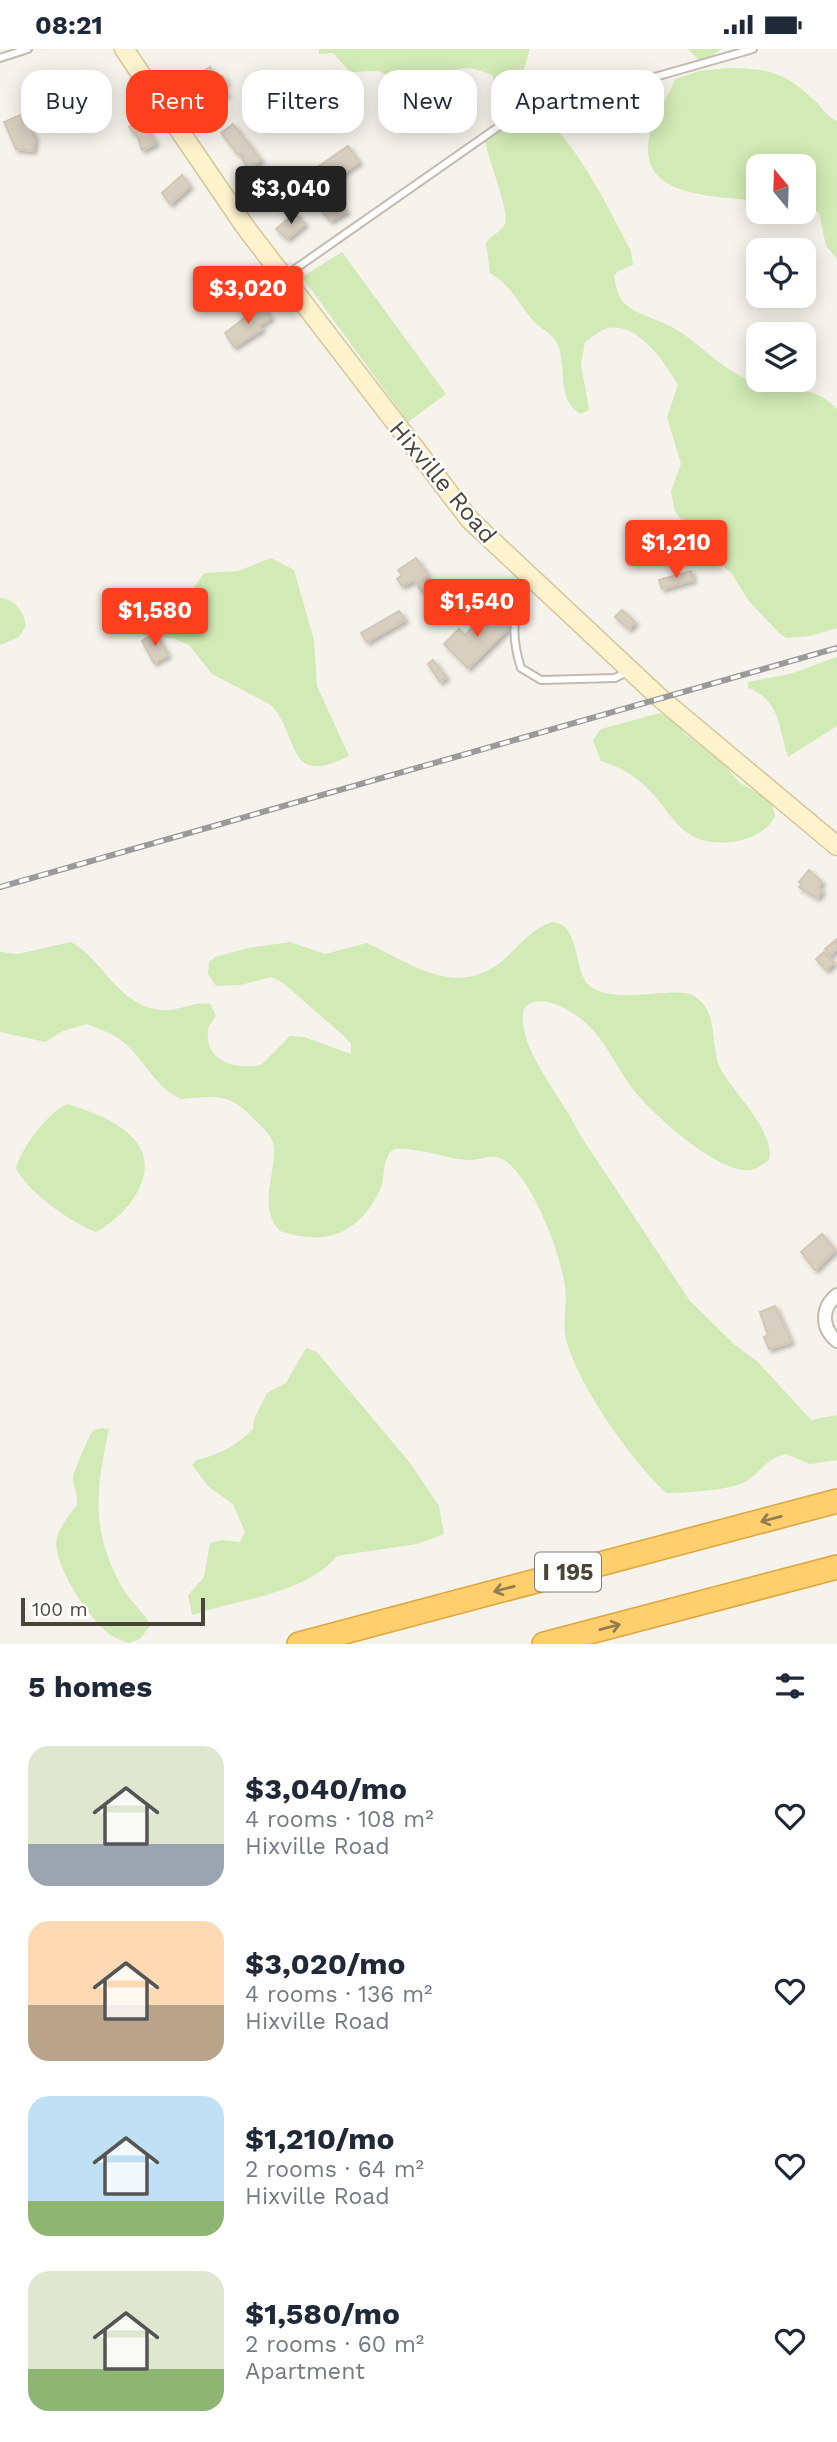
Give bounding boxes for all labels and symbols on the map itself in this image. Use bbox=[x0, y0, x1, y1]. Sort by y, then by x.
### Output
north arrow bbox=[746, 154, 816, 224]
pin: $3,040 bbox=[234, 167, 348, 226]
pin: $3,020 bbox=[191, 267, 305, 326]
street label: Hixville Road bbox=[384, 415, 502, 549]
pin: $1,210 bbox=[619, 521, 733, 580]
pin: $1,540 bbox=[420, 579, 534, 639]
pin: $1,580 bbox=[98, 589, 212, 648]
one-way arrow bbox=[760, 1513, 783, 1526]
road number: I 195 bbox=[535, 1553, 601, 1591]
one-way arrow bbox=[493, 1583, 515, 1596]
scale bar bbox=[21, 1595, 205, 1627]
one-way arrow bbox=[598, 1620, 621, 1633]

